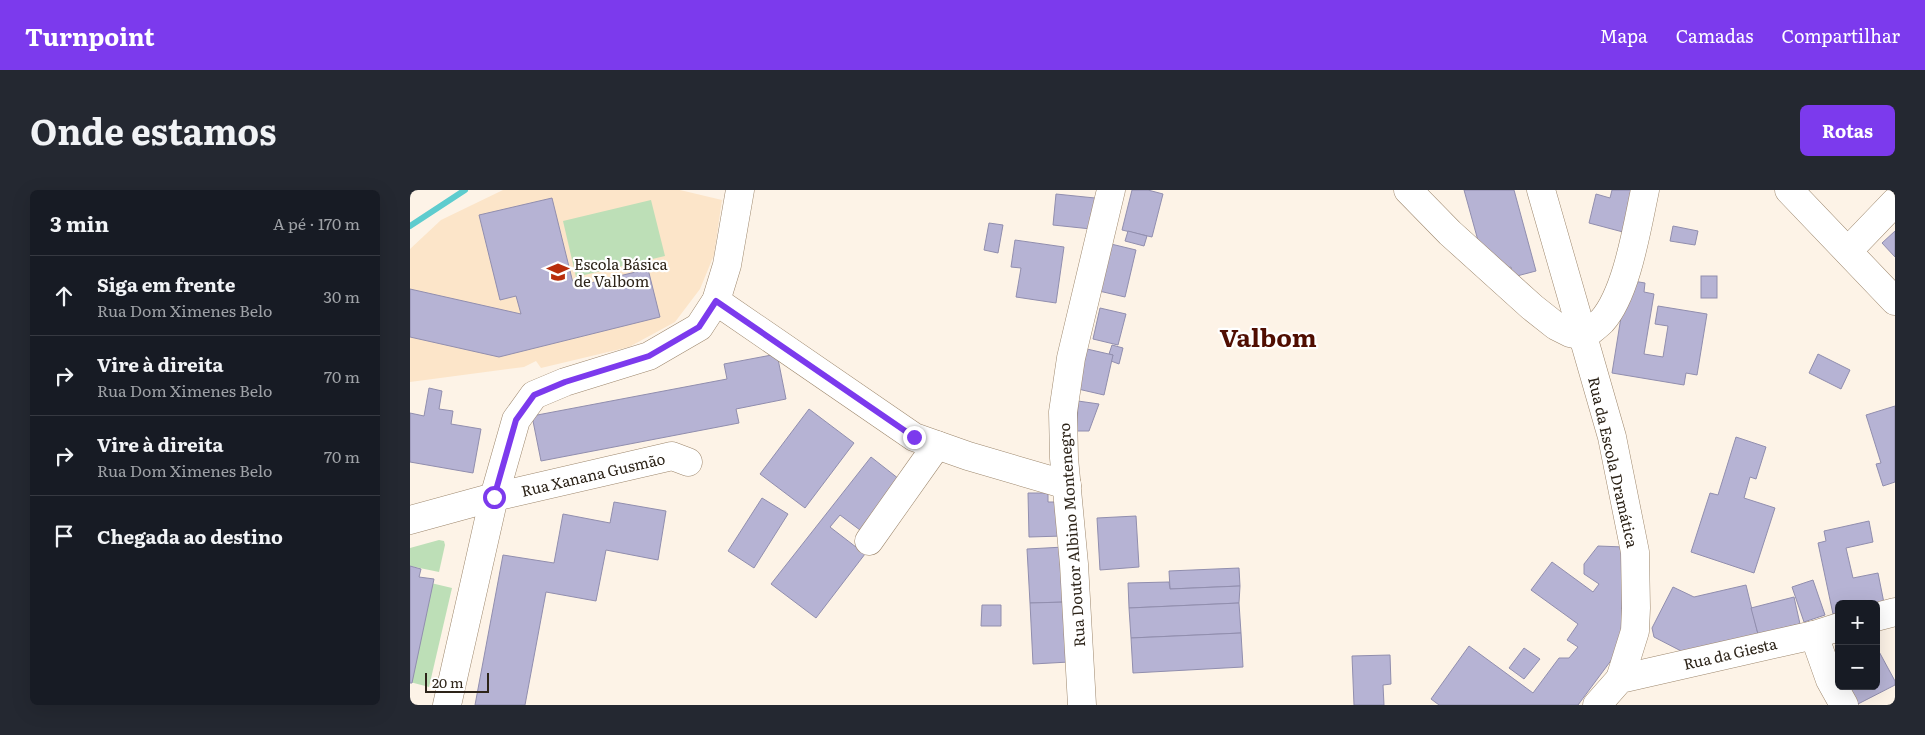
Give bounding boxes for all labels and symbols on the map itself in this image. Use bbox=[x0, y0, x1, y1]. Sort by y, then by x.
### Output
place label: Escola Básica de Valbom bbox=[574, 252, 669, 292]
school or university icon: Escola Básica de Valbom bbox=[545, 259, 571, 285]
district label: Valbom bbox=[1219, 318, 1317, 355]
street label: Rua da Escola Dramática bbox=[1583, 374, 1645, 551]
street label: Rua Doutor Albino Montenegro bbox=[1052, 422, 1090, 648]
route end bbox=[903, 426, 926, 449]
street label: Rua Xanana Gusmão bbox=[519, 446, 667, 502]
route start bbox=[483, 486, 506, 509]
street label: Rua da Giesta bbox=[1681, 631, 1780, 675]
scale bar bbox=[425, 670, 489, 693]

